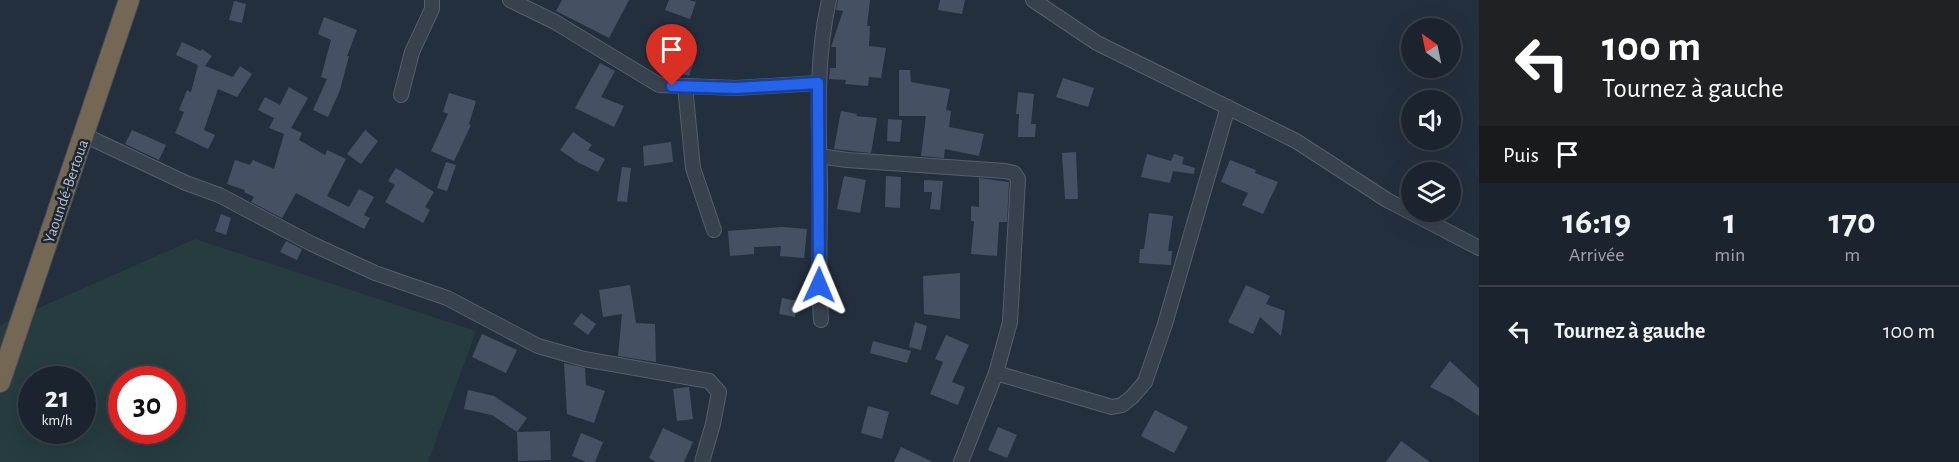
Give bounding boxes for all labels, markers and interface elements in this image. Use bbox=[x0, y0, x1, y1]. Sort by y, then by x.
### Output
north arrow bbox=[1401, 18, 1461, 78]
map controls bbox=[1401, 18, 1461, 222]
pin bbox=[646, 24, 697, 86]
icon: left bbox=[1503, 24, 1581, 102]
text: 100 m bbox=[1602, 26, 1701, 68]
icon: arrive bbox=[655, 33, 688, 66]
text: Tournez à gauche bbox=[1602, 75, 1784, 102]
button: sound bbox=[1401, 90, 1461, 150]
street label: Yaoundé-Bertoua bbox=[41, 138, 91, 245]
icon: arrive bbox=[1551, 138, 1584, 171]
text: Puis bbox=[1503, 144, 1539, 166]
button: layers bbox=[1401, 162, 1461, 222]
text: 16:19 bbox=[1562, 204, 1631, 240]
text: 1 bbox=[1723, 204, 1736, 240]
text: 170 bbox=[1829, 204, 1876, 240]
text: Arrivée bbox=[1569, 245, 1624, 265]
text: min bbox=[1714, 245, 1745, 265]
text: m bbox=[1844, 245, 1860, 265]
position arrow bbox=[787, 253, 851, 317]
icon: left bbox=[1503, 315, 1536, 348]
text: Tournez à gauche bbox=[1554, 320, 1705, 342]
text: 100 m bbox=[1883, 320, 1935, 342]
speed limit sign: 30 bbox=[108, 366, 186, 444]
text: 21 bbox=[45, 383, 69, 413]
text: km/h bbox=[42, 413, 72, 428]

